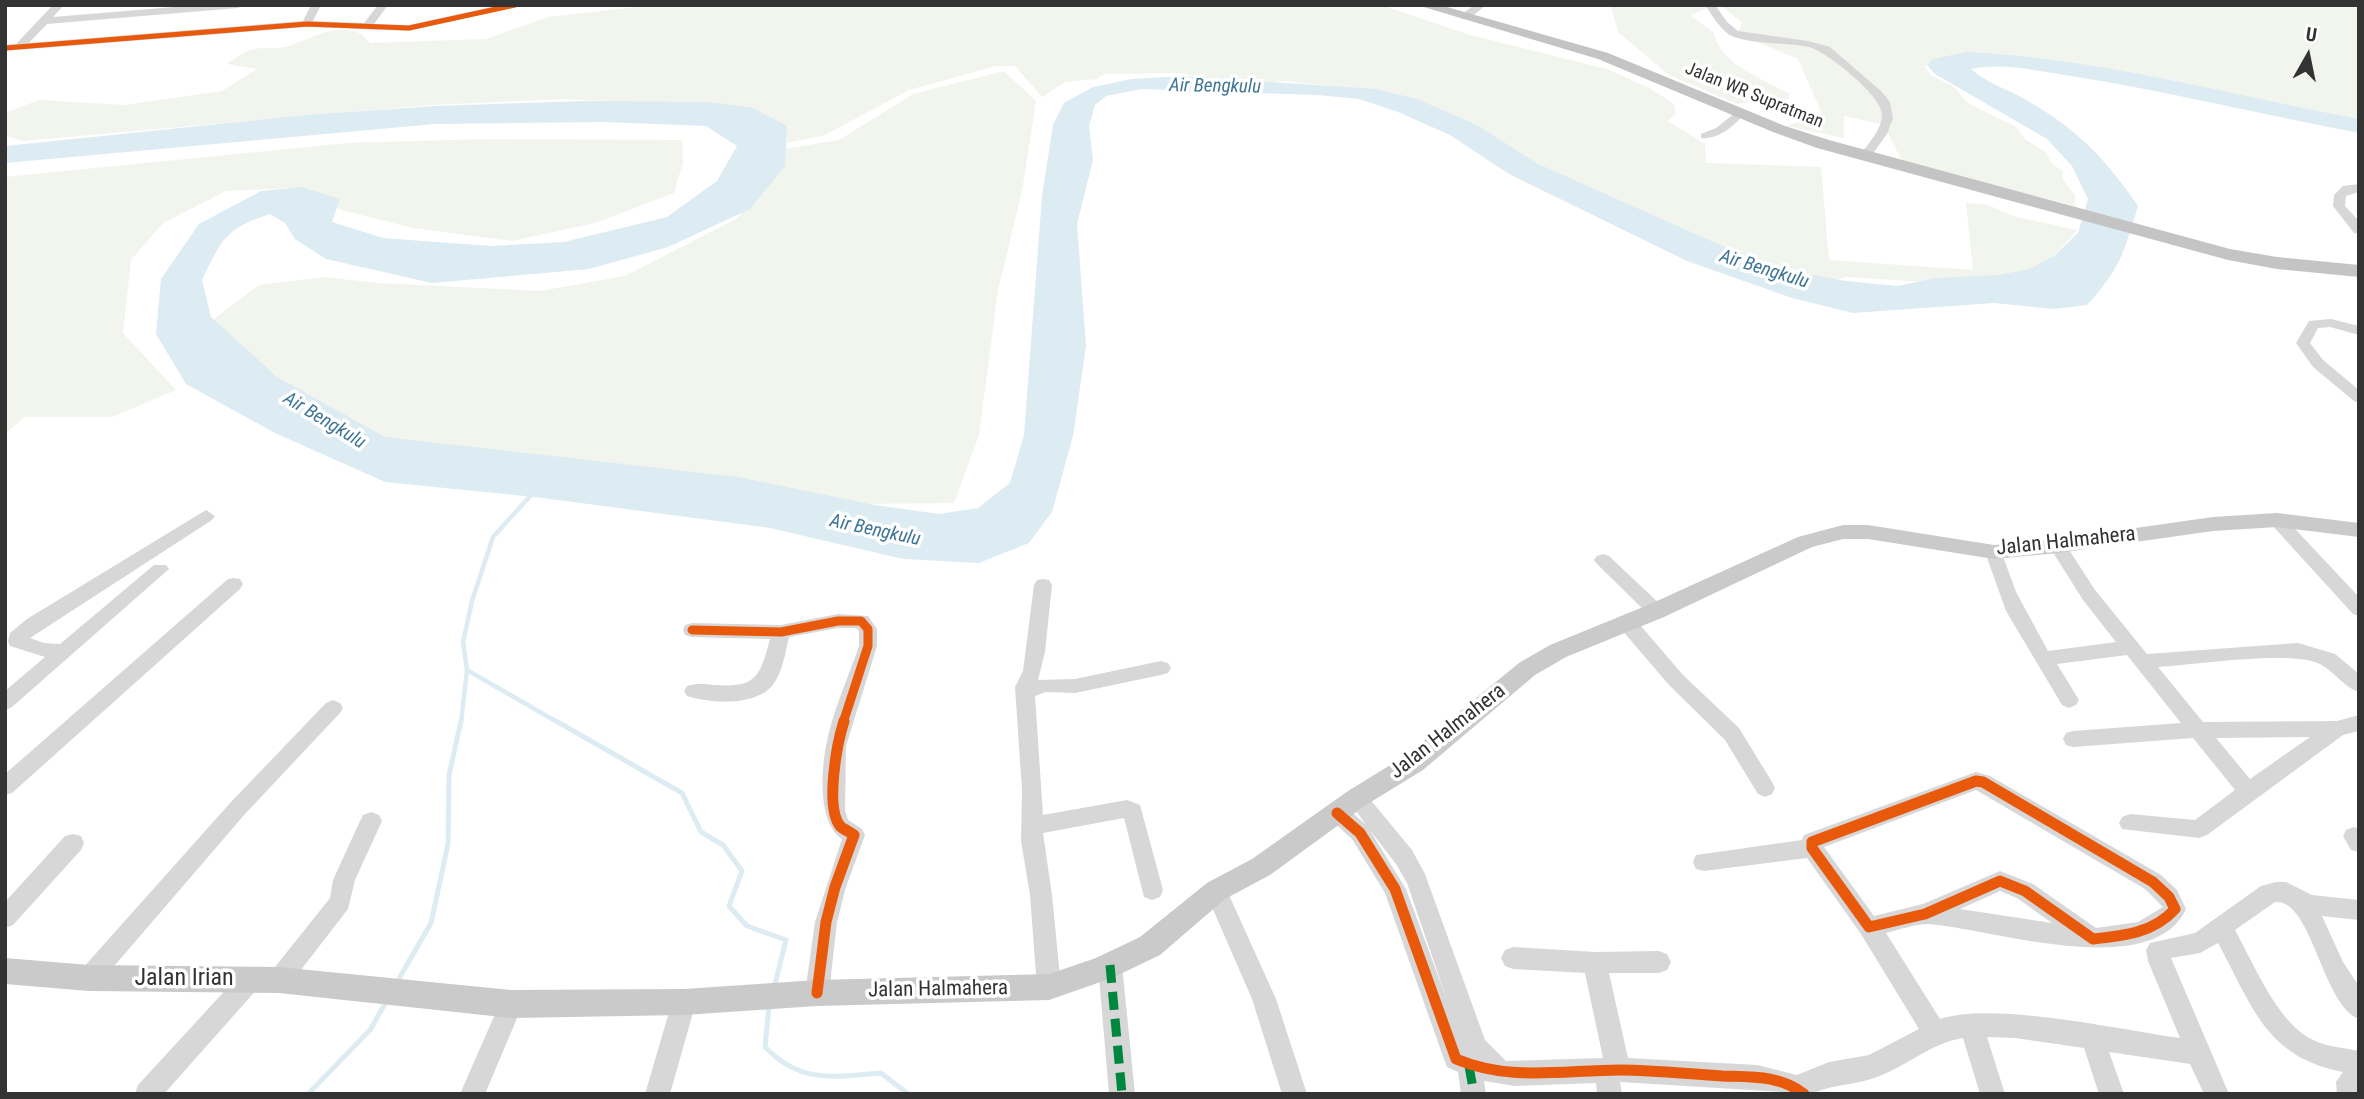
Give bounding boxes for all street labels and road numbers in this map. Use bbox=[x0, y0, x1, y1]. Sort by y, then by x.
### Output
street label: Jalan WR Supratman bbox=[1682, 58, 1826, 134]
street label: Jalan Halmahera bbox=[1995, 522, 2137, 562]
street label: Jalan Halmahera bbox=[1385, 679, 1511, 785]
street label: Jalan Irian bbox=[134, 965, 234, 993]
street label: Jalan Halmahera bbox=[868, 976, 1008, 1004]

